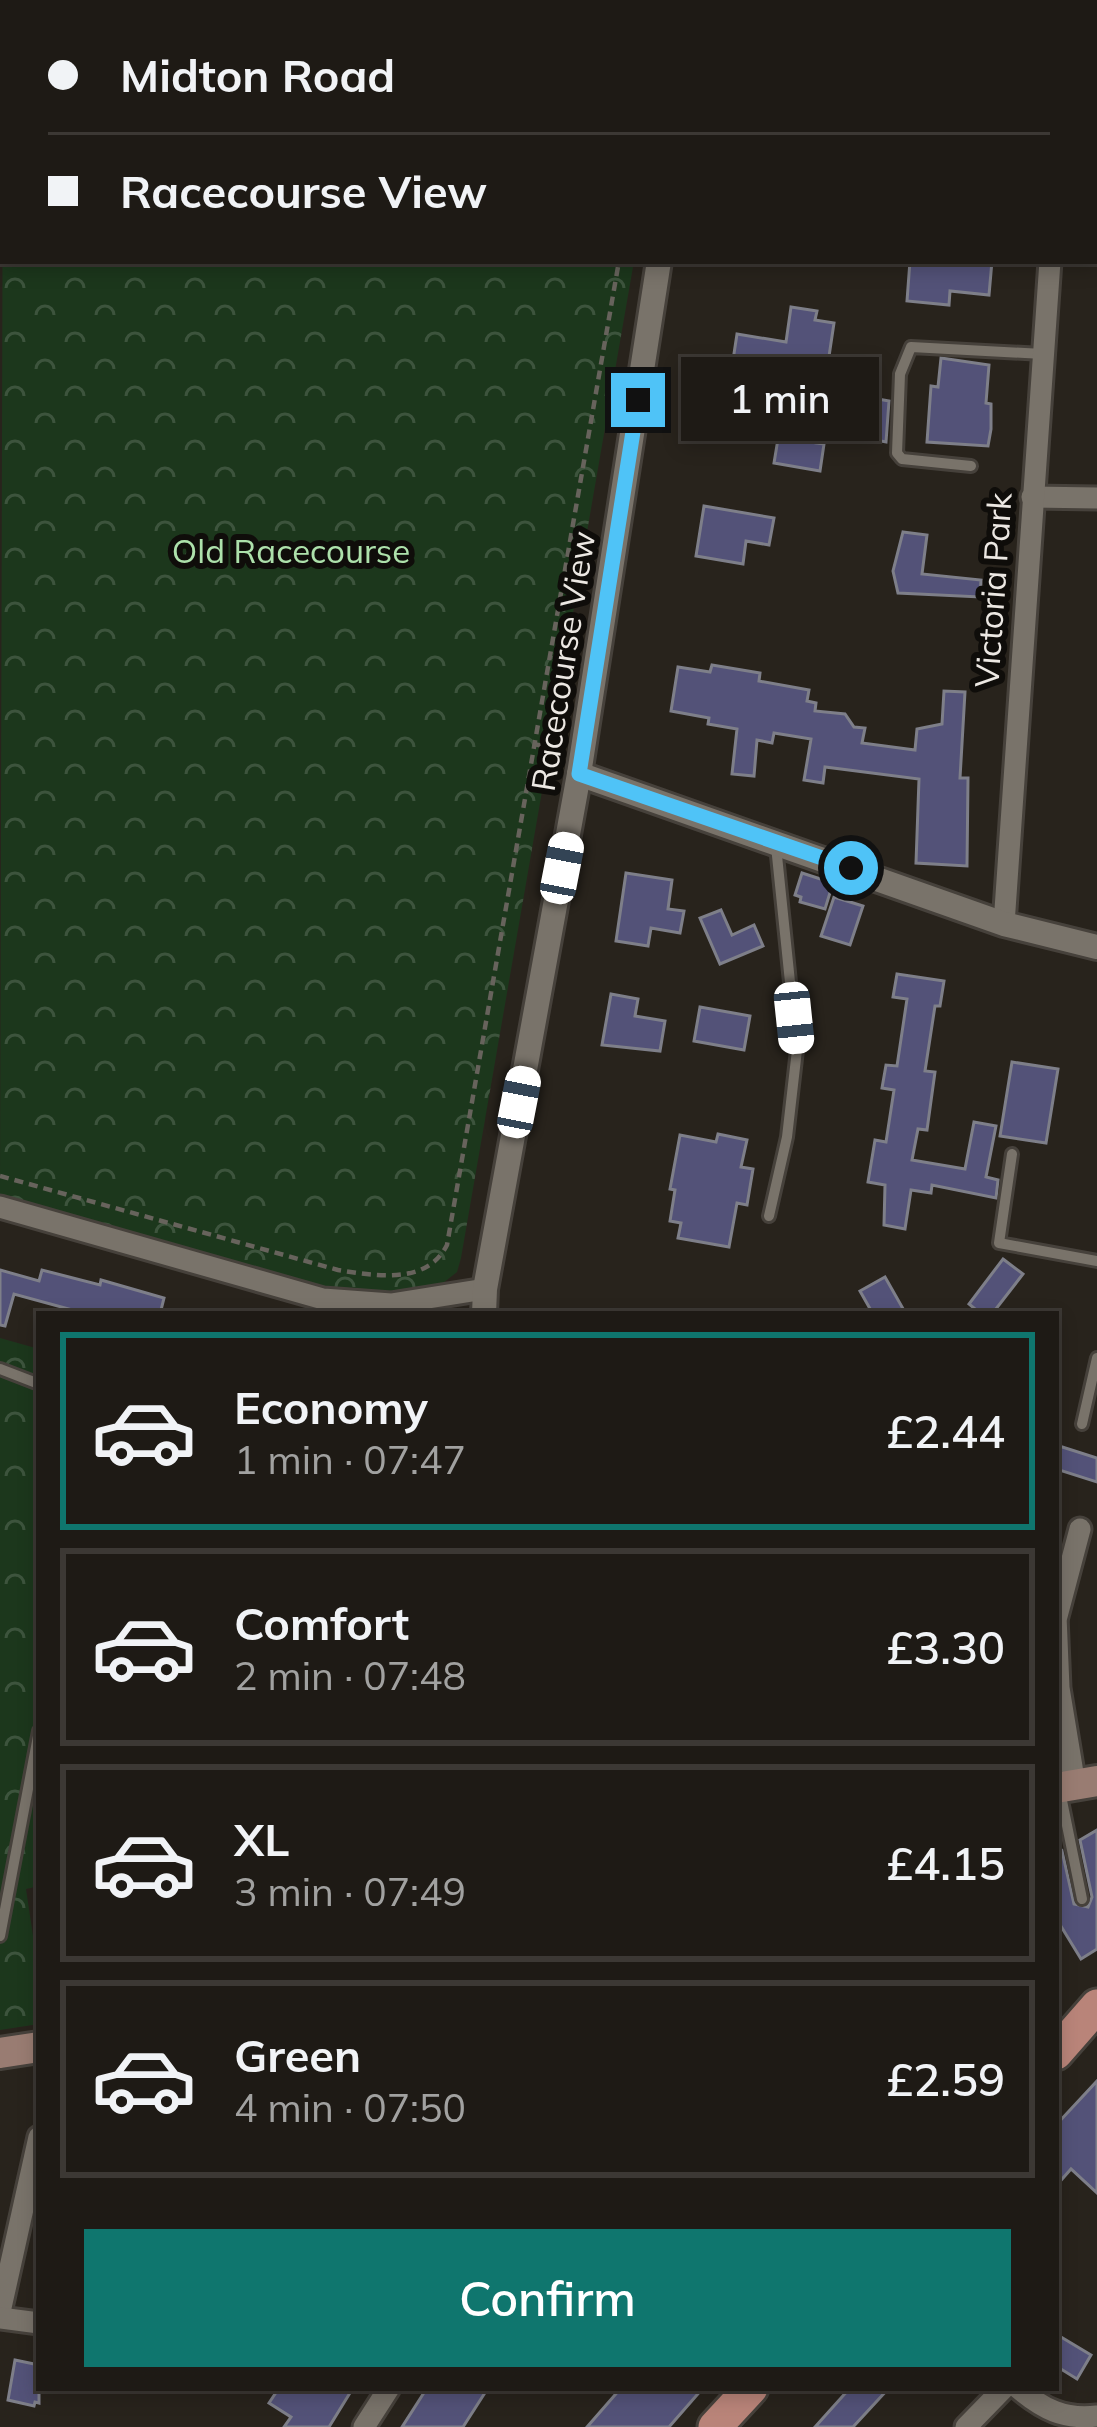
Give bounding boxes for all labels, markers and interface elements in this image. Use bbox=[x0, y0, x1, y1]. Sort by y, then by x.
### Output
text: Midton Road bbox=[120, 47, 395, 103]
text: Racecourse View bbox=[120, 163, 487, 219]
callout: 1 min bbox=[680, 358, 878, 442]
route end bbox=[611, 373, 665, 427]
text: 1 min bbox=[729, 374, 831, 423]
street label: Victoria Park bbox=[965, 490, 1020, 689]
street label: Racecourse View bbox=[522, 528, 603, 794]
park label: Old Racecourse bbox=[172, 530, 410, 571]
car bbox=[537, 829, 587, 907]
route start bbox=[824, 841, 878, 895]
car bbox=[772, 980, 816, 1056]
car bbox=[494, 1063, 544, 1141]
icon: car bbox=[90, 1377, 198, 1485]
text: Economy bbox=[234, 1379, 428, 1435]
text: £2.44 bbox=[886, 1403, 1005, 1459]
text: 1 min · 07:47 bbox=[234, 1435, 466, 1484]
icon: car bbox=[90, 1593, 198, 1701]
text: Comfort bbox=[234, 1595, 409, 1651]
text: £3.30 bbox=[886, 1619, 1005, 1675]
text: 2 min · 07:48 bbox=[234, 1651, 466, 1700]
icon: car bbox=[90, 1809, 198, 1917]
text: XL bbox=[234, 1811, 289, 1867]
text: £4.15 bbox=[886, 1835, 1005, 1891]
text: 3 min · 07:49 bbox=[234, 1867, 466, 1916]
icon: car bbox=[90, 2025, 198, 2133]
text: Green bbox=[234, 2027, 361, 2083]
text: £2.59 bbox=[886, 2051, 1005, 2107]
text: 4 min · 07:50 bbox=[234, 2083, 466, 2132]
button: Confirm bbox=[84, 2229, 1011, 2367]

